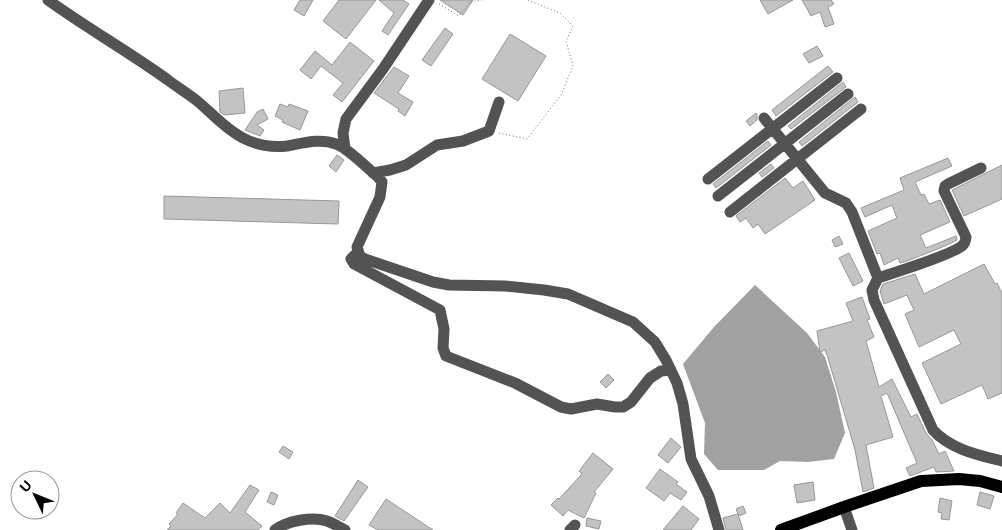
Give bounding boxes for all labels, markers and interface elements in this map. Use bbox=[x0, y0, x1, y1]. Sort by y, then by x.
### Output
north arrow bbox=[10, 470, 60, 520]
text: U bbox=[16, 477, 35, 495]

